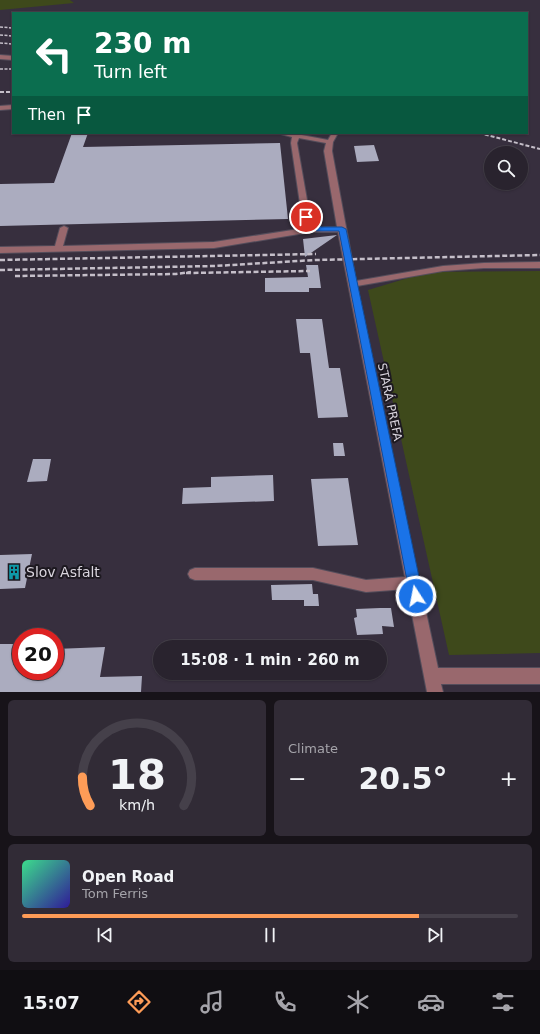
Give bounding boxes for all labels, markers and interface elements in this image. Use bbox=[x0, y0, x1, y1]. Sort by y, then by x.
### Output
text: 230 m bbox=[94, 27, 191, 60]
icon: left bbox=[28, 28, 80, 80]
text: Turn left bbox=[94, 61, 167, 82]
icon: arrive bbox=[73, 104, 95, 126]
text: Then bbox=[28, 106, 65, 124]
map controls bbox=[484, 146, 528, 190]
button: search bbox=[484, 146, 528, 190]
pin bbox=[289, 200, 323, 234]
icon: arrive bbox=[295, 206, 317, 228]
street label: STARÁ PREFA bbox=[375, 362, 406, 443]
building icon: Slov Asfalt bbox=[5, 563, 23, 581]
place label: Slov Asfalt bbox=[26, 564, 100, 580]
position arrow bbox=[395, 575, 437, 617]
speed limit sign: 20 bbox=[12, 628, 64, 680]
text: 15:08 · 1 min · 260 m bbox=[180, 651, 360, 669]
text: Climate bbox=[288, 741, 338, 756]
text: 18 bbox=[108, 750, 166, 799]
text: 20.5° bbox=[358, 761, 448, 796]
text: − bbox=[288, 766, 306, 791]
text: + bbox=[500, 766, 518, 791]
text: km/h bbox=[119, 797, 155, 813]
text: Open Road bbox=[82, 868, 174, 886]
text: Tom Ferris bbox=[82, 886, 148, 901]
icon: previous bbox=[94, 924, 116, 946]
icon: pause bbox=[259, 924, 281, 946]
icon: next bbox=[424, 924, 446, 946]
icon: directions bbox=[125, 988, 153, 1016]
icon: music bbox=[198, 988, 226, 1016]
icon: phone bbox=[271, 988, 299, 1016]
icon: climate bbox=[344, 988, 372, 1016]
icon: car bbox=[417, 988, 445, 1016]
icon: filters bbox=[489, 988, 517, 1016]
text: 15:07 bbox=[22, 992, 80, 1013]

